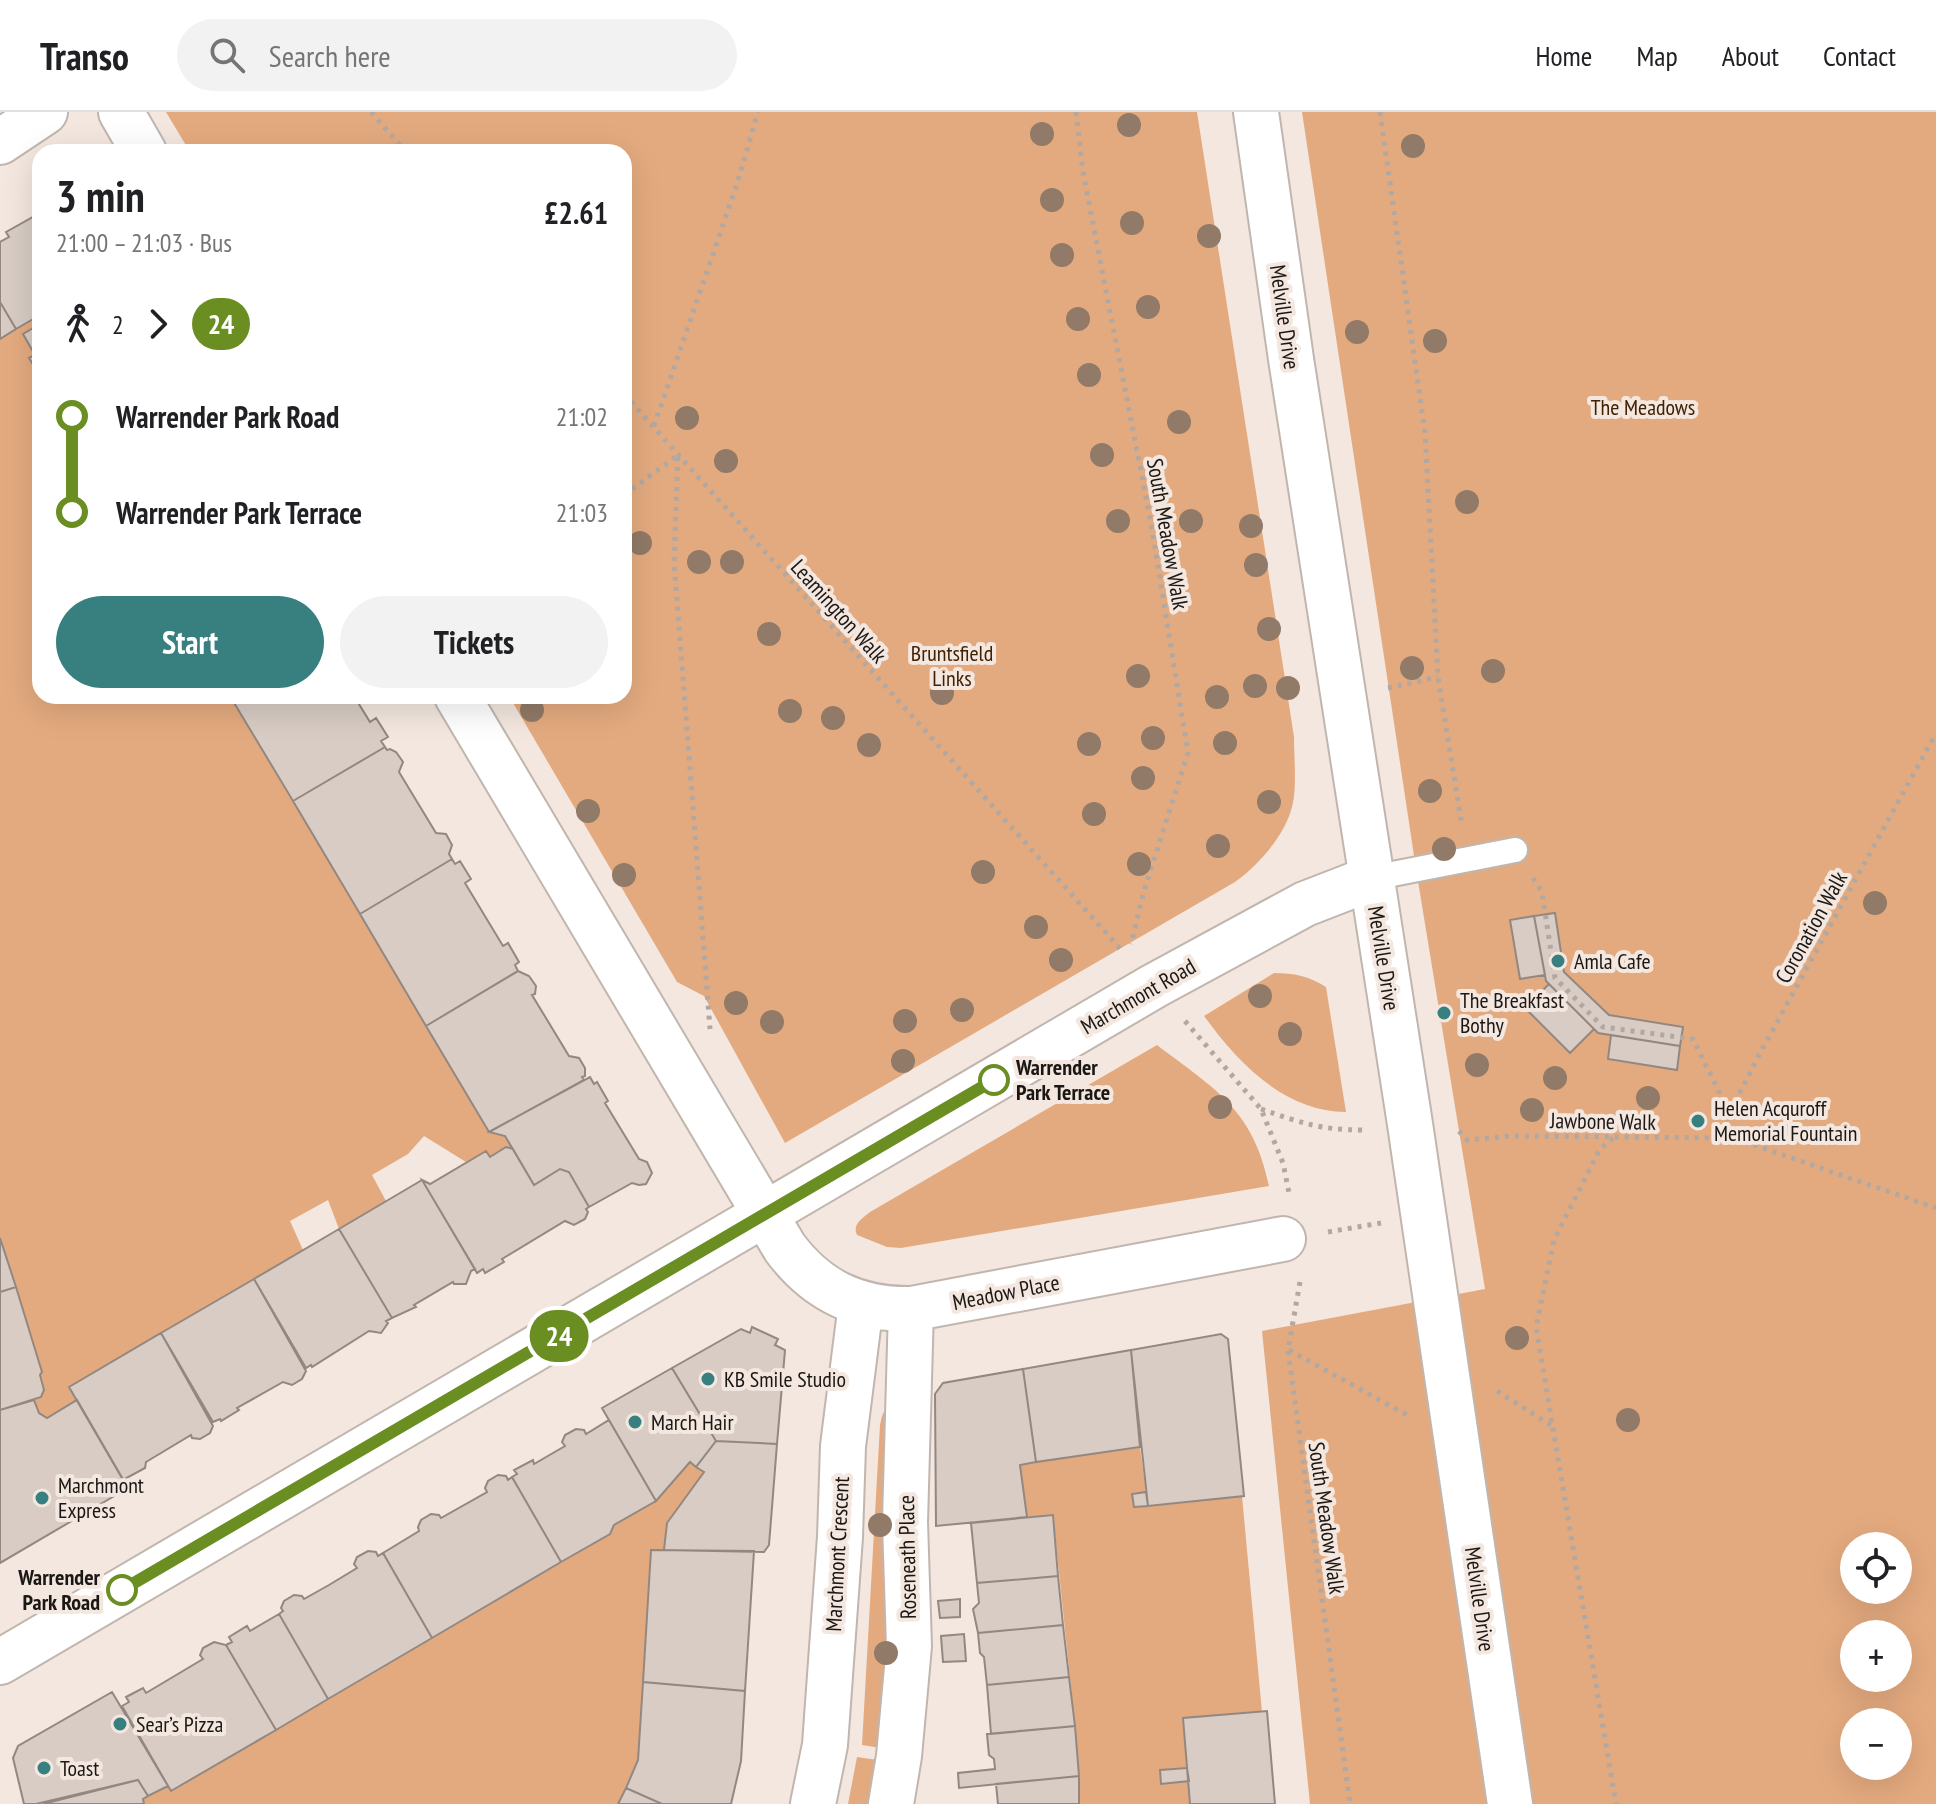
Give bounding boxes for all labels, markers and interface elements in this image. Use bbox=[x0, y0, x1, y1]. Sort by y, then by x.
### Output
search box bbox=[177, 19, 737, 91]
text: Transo bbox=[40, 31, 129, 80]
icon: search bbox=[205, 33, 249, 77]
text: Search here bbox=[269, 36, 391, 75]
text: Home bbox=[1536, 37, 1592, 74]
text: Map bbox=[1636, 37, 1678, 74]
text: About bbox=[1722, 37, 1779, 74]
text: Contact bbox=[1823, 37, 1896, 74]
text: 3 min bbox=[56, 167, 145, 224]
text: £2.61 bbox=[544, 193, 608, 232]
text: 21:00 – 21:03 · Bus bbox=[56, 226, 232, 259]
street label: Melville Drive bbox=[1264, 263, 1306, 371]
icon: walk bbox=[56, 302, 100, 346]
icon: forward bbox=[136, 302, 180, 346]
text: 24 bbox=[208, 305, 234, 342]
text: 2 bbox=[112, 308, 124, 341]
park label: The Meadows bbox=[1591, 393, 1695, 421]
text: Warrender Park Road bbox=[116, 397, 339, 436]
text: 21:02 bbox=[556, 400, 608, 433]
street label: South Meadow Walk bbox=[1141, 456, 1195, 612]
text: Warrender Park Terrace bbox=[116, 493, 362, 532]
text: 21:03 bbox=[556, 496, 608, 529]
street label: Leamington Walk bbox=[785, 553, 893, 669]
button: Start bbox=[56, 596, 324, 688]
button: Tickets bbox=[340, 596, 608, 688]
park label: Bruntsfield Links bbox=[911, 639, 993, 692]
street label: Coronation Walk bbox=[1769, 866, 1853, 988]
street label: Melville Drive bbox=[1362, 904, 1406, 1012]
place label: Amla Cafe bbox=[1574, 947, 1650, 975]
street label: Marchmont Road bbox=[1076, 952, 1200, 1040]
marker: Amla Cafe bbox=[1549, 952, 1567, 970]
place label: The Breakfast Bothy bbox=[1460, 986, 1564, 1039]
marker: The Breakfast Bothy bbox=[1435, 1004, 1453, 1022]
place label: Warrender Park Terrace bbox=[1015, 1053, 1110, 1106]
marker: Warrender Park Terrace bbox=[979, 1065, 1009, 1095]
place label: Helen Acquroff Memorial Fountain bbox=[1714, 1094, 1857, 1147]
street label: Jawbone Walk bbox=[1549, 1106, 1657, 1136]
marker: Helen Acquroff Memorial Fountain bbox=[1689, 1112, 1707, 1130]
street label: Meadow Place bbox=[950, 1268, 1062, 1316]
line badge: 24 bbox=[523, 1310, 595, 1362]
text: 24 bbox=[546, 1317, 572, 1354]
place label: KB Smile Studio bbox=[724, 1365, 846, 1393]
marker: KB Smile Studio bbox=[699, 1370, 717, 1388]
place label: March Hair bbox=[651, 1408, 733, 1436]
marker: March Hair bbox=[626, 1413, 644, 1431]
street label: South Meadow Walk bbox=[1302, 1440, 1352, 1596]
place label: Marchmont Express bbox=[58, 1471, 144, 1524]
street label: Marchmont Crescent bbox=[819, 1476, 855, 1632]
marker: Marchmont Express bbox=[33, 1489, 51, 1507]
street label: Roseneath Place bbox=[892, 1495, 922, 1619]
map controls bbox=[1840, 1532, 1912, 1780]
button: locate bbox=[1840, 1532, 1912, 1604]
street label: Melville Drive bbox=[1459, 1545, 1501, 1653]
place label: Warrender Park Road bbox=[17, 1563, 101, 1616]
marker: Warrender Park Road bbox=[107, 1575, 137, 1605]
button: + bbox=[1840, 1620, 1912, 1692]
button: − bbox=[1840, 1708, 1912, 1780]
place label: Sear’s Pizza bbox=[136, 1710, 223, 1738]
marker: Sear’s Pizza bbox=[111, 1715, 129, 1733]
place label: Toast bbox=[60, 1754, 99, 1782]
marker: Toast bbox=[35, 1759, 53, 1777]

